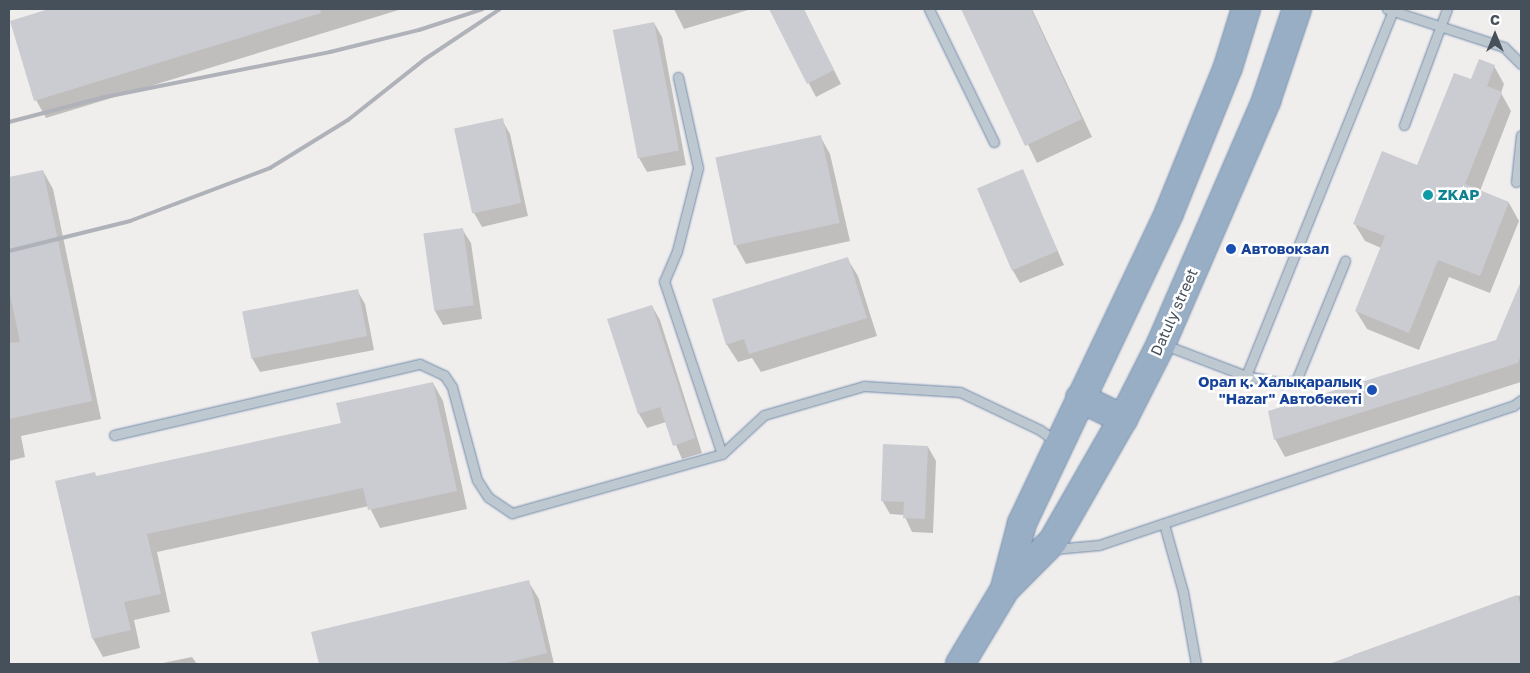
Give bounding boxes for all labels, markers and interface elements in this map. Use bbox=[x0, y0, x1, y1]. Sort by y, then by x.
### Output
north arrow bbox=[1470, 10, 1520, 60]
text: С bbox=[1490, 11, 1500, 28]
place label: ZKAP bbox=[1438, 186, 1479, 204]
marker: ZKAP bbox=[1422, 189, 1434, 201]
place label: Автовокзал bbox=[1241, 240, 1329, 258]
marker: Автовокзал bbox=[1225, 243, 1237, 255]
street label: Datuly street bbox=[1147, 266, 1201, 358]
place label: Орал қ. Халықаралық "Hazar" Автобекеті bbox=[1198, 372, 1362, 407]
marker: Орал қ. Халықаралық "Hazar" Автобекеті bbox=[1366, 384, 1378, 396]

